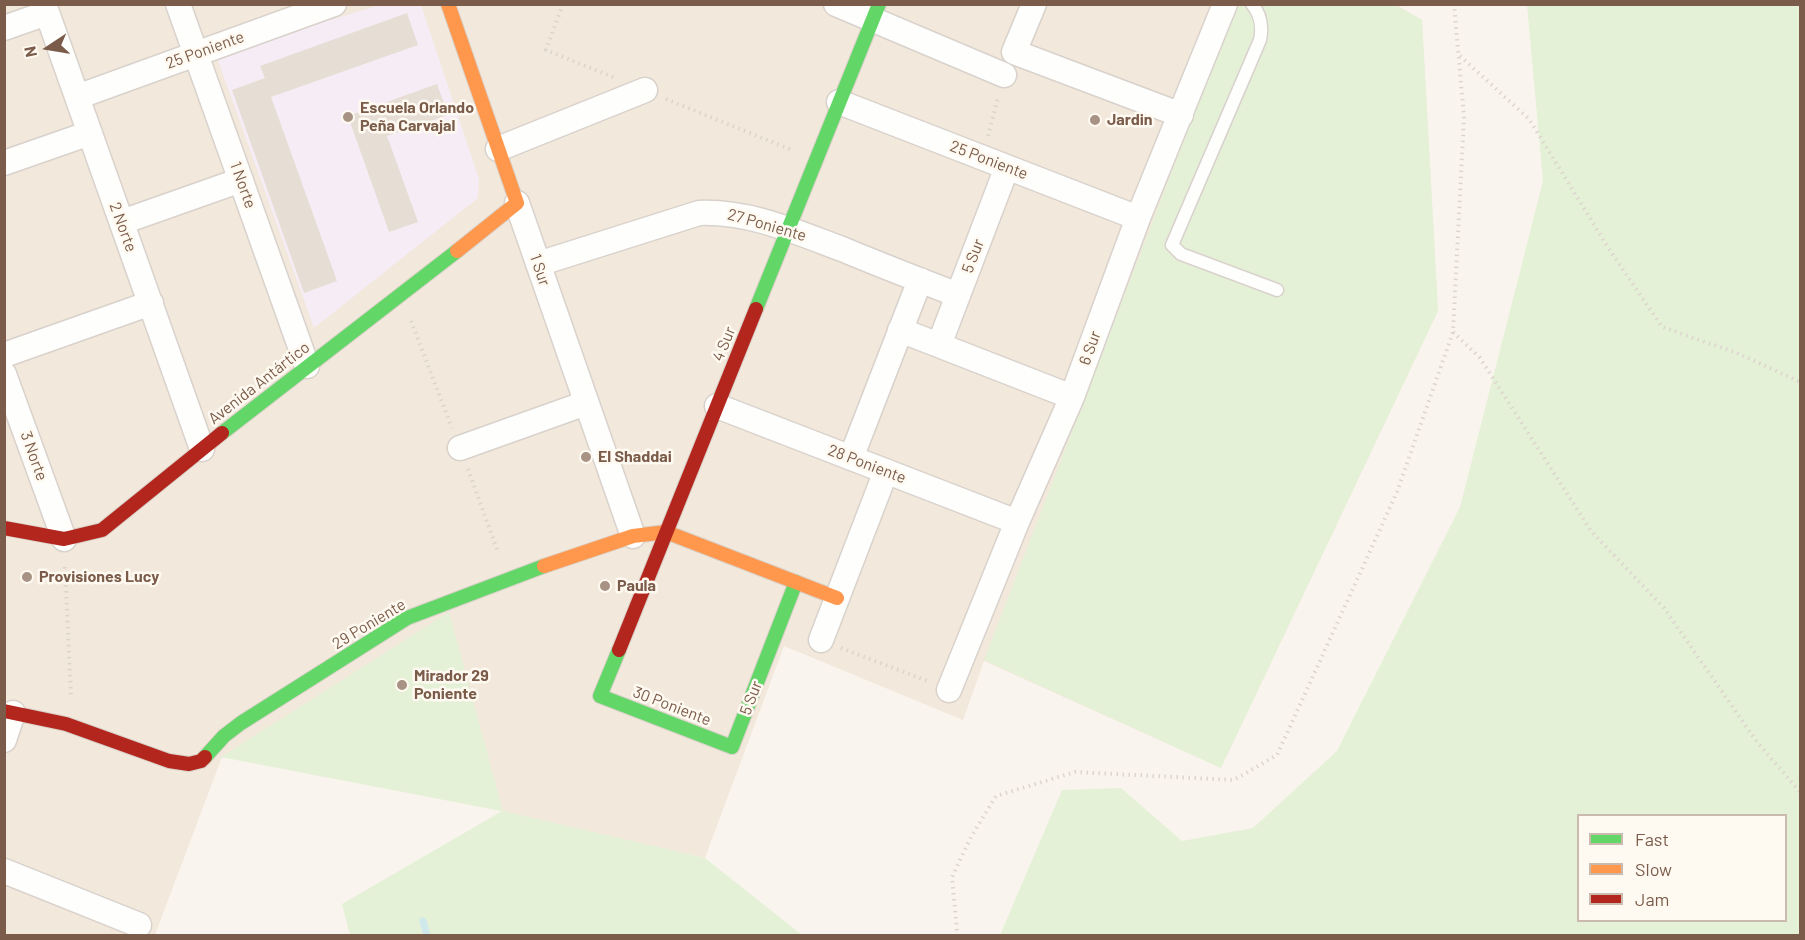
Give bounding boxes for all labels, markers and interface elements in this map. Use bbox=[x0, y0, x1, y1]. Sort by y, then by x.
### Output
north arrow bbox=[18, 18, 78, 78]
street label: 25 Poniente bbox=[163, 27, 247, 73]
text: N bbox=[20, 45, 40, 59]
place label: Escuela Orlando Peña Carvajal bbox=[360, 98, 474, 136]
marker: Escuela Orlando Peña Carvajal bbox=[341, 110, 355, 124]
place label: Jardin bbox=[1107, 110, 1153, 130]
marker: Jardin bbox=[1088, 113, 1102, 127]
street label: 25 Poniente bbox=[947, 136, 1031, 184]
street label: 1 Norte bbox=[226, 159, 260, 211]
street label: 2 Norte bbox=[105, 200, 141, 254]
street label: 27 Poniente bbox=[725, 205, 809, 245]
street label: 5 Sur bbox=[958, 236, 988, 276]
street label: 1 Sur bbox=[526, 251, 554, 289]
street label: 4 Sur bbox=[708, 324, 740, 364]
street label: 6 Sur bbox=[1075, 328, 1105, 368]
street label: Avenida Antártico bbox=[205, 338, 313, 428]
street label: 3 Norte bbox=[16, 429, 52, 483]
street label: 28 Poniente bbox=[825, 440, 909, 488]
place label: El Shaddai bbox=[598, 447, 672, 467]
marker: El Shaddai bbox=[579, 450, 593, 464]
place label: Provisiones Lucy bbox=[39, 567, 159, 587]
marker: Provisiones Lucy bbox=[20, 570, 34, 584]
place label: Paula bbox=[617, 576, 656, 596]
marker: Paula bbox=[598, 579, 612, 593]
street label: 29 Poniente bbox=[329, 595, 409, 653]
place label: Mirador 29 Poniente bbox=[414, 666, 489, 704]
marker: Mirador 29 Poniente bbox=[395, 678, 409, 692]
street label: 5 Sur bbox=[736, 678, 766, 718]
street label: 30 Poniente bbox=[630, 682, 714, 730]
legend bbox=[1577, 814, 1787, 922]
text: Fast bbox=[1635, 828, 1669, 850]
text: Slow bbox=[1635, 858, 1672, 880]
text: Jam bbox=[1635, 888, 1669, 910]

